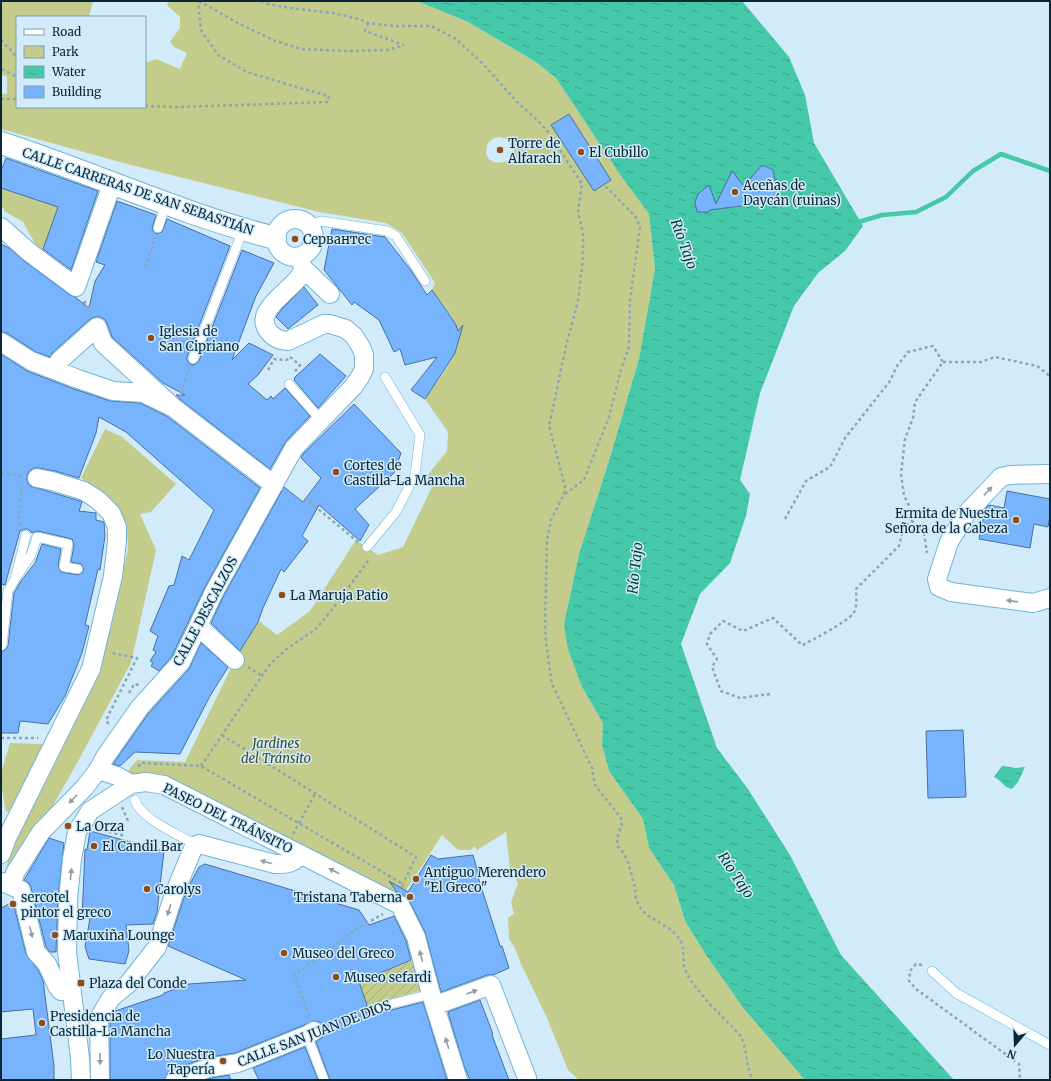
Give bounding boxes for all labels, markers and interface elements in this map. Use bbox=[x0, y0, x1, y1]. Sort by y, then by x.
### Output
legend bbox=[16, 16, 146, 108]
text: Road bbox=[52, 24, 81, 39]
text: Park bbox=[52, 44, 79, 59]
text: Water bbox=[51, 64, 87, 79]
text: Building bbox=[52, 84, 102, 99]
place label: Torre de Alfarach bbox=[507, 135, 561, 167]
street label: CALLE CARRERAS DE SAN SEBASTIÁN bbox=[20, 143, 256, 239]
place label: El Cubillo bbox=[589, 144, 649, 161]
marker: Torre de Alfarach bbox=[495, 145, 505, 155]
marker: El Cubillo bbox=[576, 147, 586, 157]
place label: Aceñas de Daycán (ruinas) bbox=[742, 177, 841, 209]
marker: Aceñas de Daycán (ruinas) bbox=[730, 187, 740, 197]
water label: Río Tajo bbox=[667, 216, 701, 272]
place label: Сервантес bbox=[303, 231, 372, 248]
marker: Сервантес bbox=[290, 234, 300, 244]
place label: Iglesia de San Cipriano bbox=[159, 323, 240, 355]
marker: Iglesia de San Cipriano bbox=[146, 333, 156, 343]
place label: Cortes de Castilla-La Mancha bbox=[344, 457, 465, 489]
marker: Cortes de Castilla-La Mancha bbox=[331, 467, 341, 477]
one-way arrow bbox=[983, 486, 993, 496]
place label: Ermita de Nuestra Señora de la Cabeza bbox=[885, 505, 1008, 537]
marker: Ermita de Nuestra Señora de la Cabeza bbox=[1011, 515, 1021, 525]
water label: Río Tajo bbox=[623, 541, 647, 595]
street label: CALLE DESCALZOS bbox=[169, 553, 242, 669]
place label: La Maruja Patio bbox=[290, 587, 388, 604]
marker: La Maruja Patio bbox=[277, 590, 287, 600]
one-way arrow bbox=[1006, 598, 1018, 604]
park label: Jardines del Tránsito bbox=[241, 735, 311, 767]
street label: PASEO DEL TRÁNSITO bbox=[160, 779, 296, 857]
one-way arrow bbox=[68, 794, 78, 804]
place label: La Orza bbox=[76, 818, 124, 835]
marker: La Orza bbox=[63, 821, 73, 831]
place label: El Candil Bar bbox=[102, 838, 183, 855]
marker: El Candil Bar bbox=[89, 841, 99, 851]
water label: Río Tajo bbox=[714, 848, 758, 902]
one-way arrow bbox=[260, 859, 272, 865]
place label: Antiguo Merendero "El Greco" bbox=[423, 864, 546, 896]
one-way arrow bbox=[67, 868, 74, 880]
one-way arrow bbox=[328, 868, 339, 874]
marker: Antiguo Merendero "El Greco" bbox=[411, 874, 421, 884]
place label: Carolys bbox=[155, 881, 201, 898]
marker: Carolys bbox=[142, 884, 152, 894]
place label: sercotel pintor el greco bbox=[21, 889, 112, 921]
place label: Tristana Taberna bbox=[294, 889, 402, 906]
marker: Tristana Taberna bbox=[405, 892, 415, 902]
marker: sercotel pintor el greco bbox=[8, 899, 18, 909]
one-way arrow bbox=[166, 905, 172, 917]
one-way arrow bbox=[28, 926, 34, 938]
place label: Maruxiña Lounge bbox=[63, 927, 175, 944]
marker: Maruxiña Lounge bbox=[50, 930, 60, 940]
place label: Museo del Greco bbox=[292, 945, 395, 962]
marker: Museo del Greco bbox=[279, 948, 289, 958]
one-way arrow bbox=[418, 950, 424, 962]
place label: Museo sefardi bbox=[344, 969, 431, 986]
marker: Museo sefardi bbox=[331, 972, 341, 982]
place label: Plaza del Conde bbox=[89, 975, 187, 992]
marker: Plaza del Conde bbox=[76, 978, 86, 988]
one-way arrow bbox=[467, 988, 479, 994]
street label: CALLE SAN JUAN DE DIOS bbox=[235, 996, 394, 1071]
place label: Presidencia de Castilla-La Mancha bbox=[50, 1008, 171, 1040]
marker: Presidencia de Castilla-La Mancha bbox=[37, 1018, 47, 1028]
north arrow bbox=[995, 1025, 1035, 1065]
one-way arrow bbox=[444, 1036, 450, 1048]
place label: Lo Nuestra Tapería bbox=[147, 1046, 215, 1078]
text: N bbox=[1005, 1046, 1018, 1062]
one-way arrow bbox=[97, 1053, 103, 1066]
marker: Lo Nuestra Tapería bbox=[218, 1056, 228, 1066]

